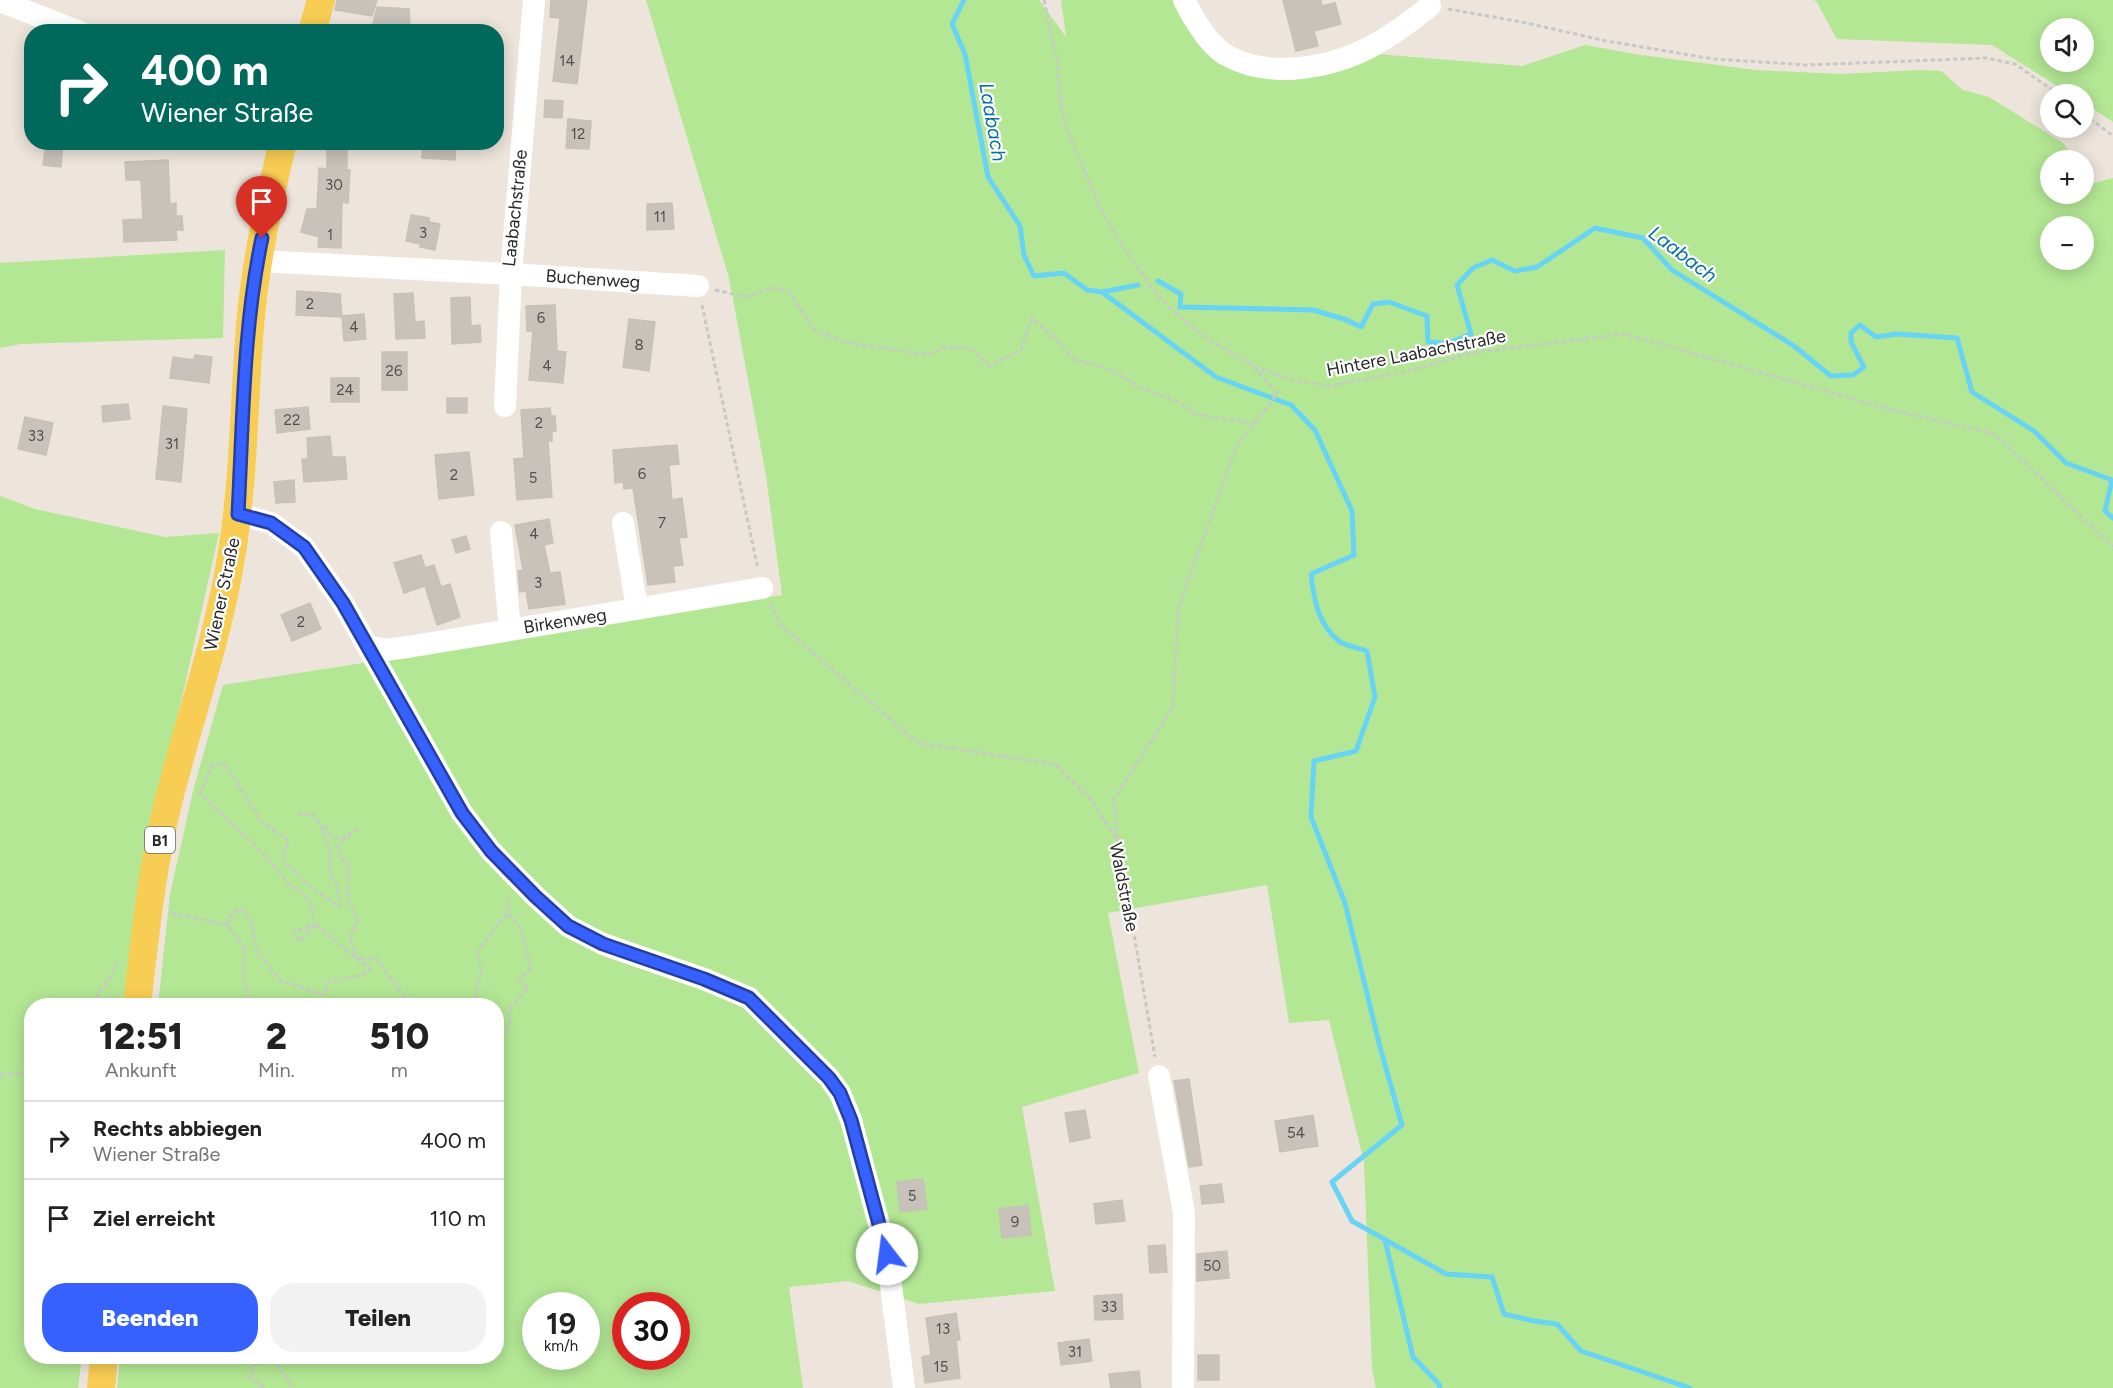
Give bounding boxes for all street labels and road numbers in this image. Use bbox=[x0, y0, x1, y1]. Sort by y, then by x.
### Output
street label: Laabachstraße bbox=[498, 148, 532, 268]
street label: Buchenweg bbox=[545, 265, 641, 293]
street label: Hintere Laabachstraße bbox=[1324, 325, 1508, 381]
street label: Wiener Straße bbox=[199, 535, 245, 652]
street label: Birkenweg bbox=[522, 604, 608, 638]
road number: B1 bbox=[145, 827, 175, 853]
street label: Waldstraße bbox=[1105, 840, 1143, 934]

